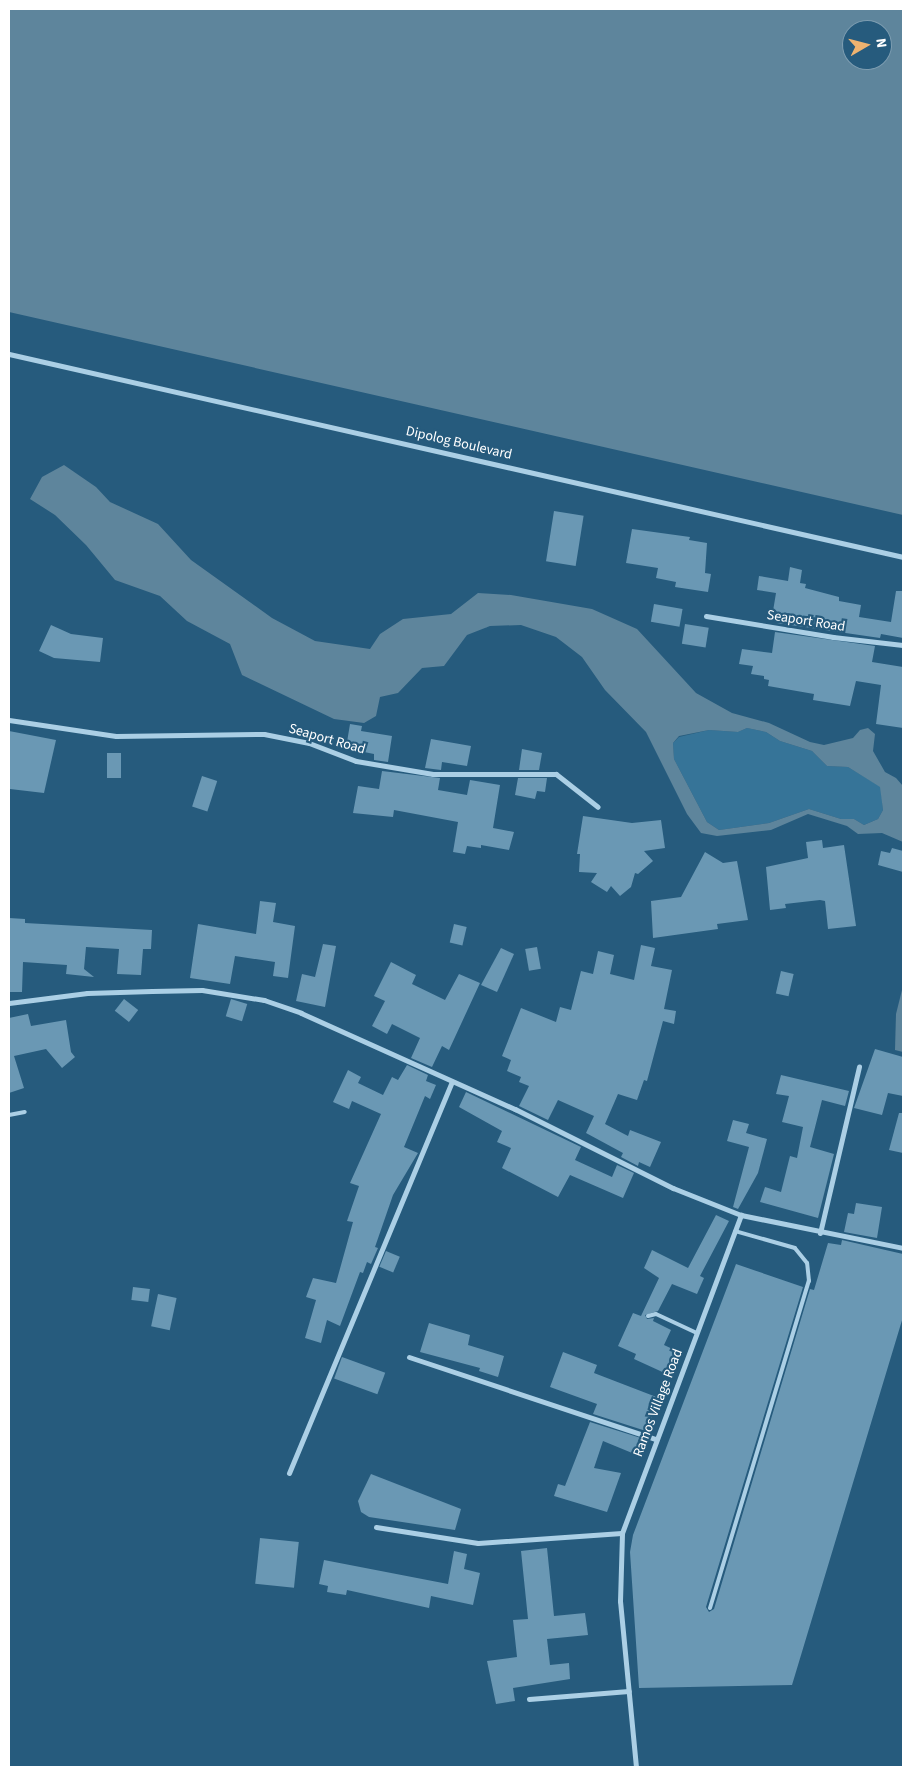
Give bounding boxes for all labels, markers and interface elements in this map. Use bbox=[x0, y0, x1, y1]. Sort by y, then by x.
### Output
north arrow bbox=[842, 20, 892, 70]
text: N bbox=[870, 37, 891, 49]
street label: Dipolog Boulevard bbox=[404, 423, 514, 463]
street label: Seaport Road bbox=[766, 607, 846, 635]
street label: Seaport Road bbox=[287, 720, 367, 758]
street label: Ramos Village Road bbox=[630, 1347, 686, 1459]

